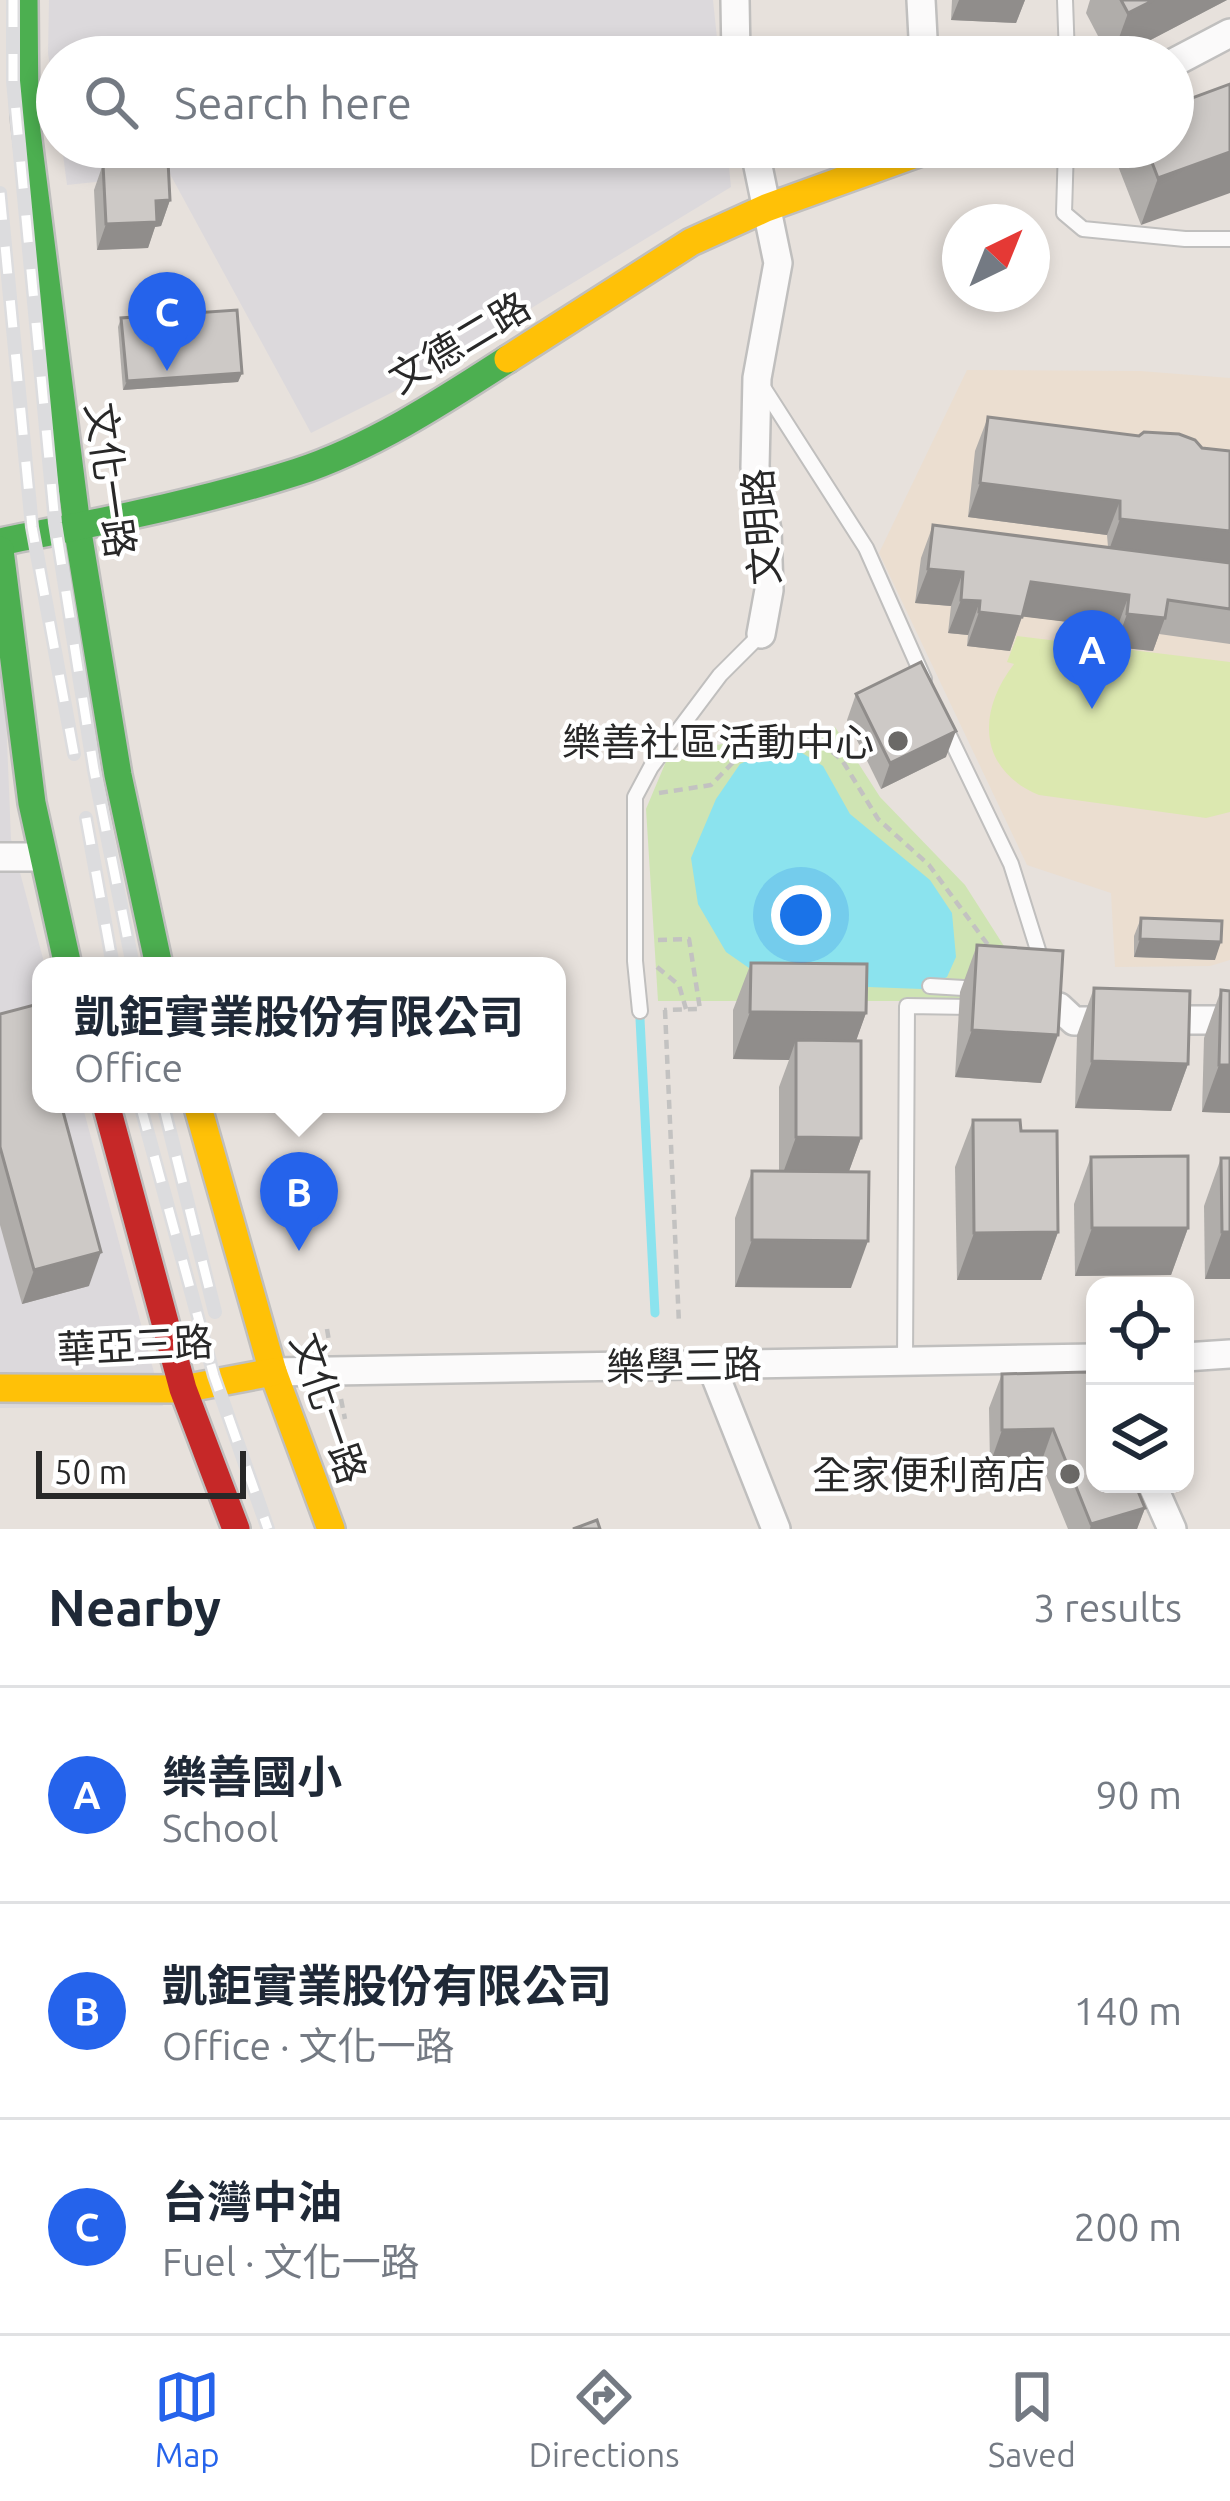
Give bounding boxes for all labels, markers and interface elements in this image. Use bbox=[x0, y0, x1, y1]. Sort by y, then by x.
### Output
search box bbox=[36, 36, 1194, 168]
icon: search bbox=[78, 69, 144, 135]
text: Search here bbox=[174, 77, 412, 128]
north arrow bbox=[942, 204, 1050, 312]
pin: C bbox=[128, 272, 206, 371]
street label: 文德二路 bbox=[381, 283, 537, 401]
street label: 文化一路 bbox=[79, 400, 143, 560]
street label: 文明路 bbox=[735, 467, 787, 587]
pin: A bbox=[1053, 610, 1131, 709]
place label: 樂善社區活動中心 bbox=[562, 720, 874, 763]
marker: 樂善社區活動中心 bbox=[885, 728, 911, 754]
your location bbox=[771, 885, 831, 945]
popup bbox=[32, 957, 566, 1113]
text: 凱鉅實業股份有限公司 bbox=[74, 991, 524, 1042]
text: Office bbox=[74, 1046, 183, 1089]
pin: B bbox=[260, 1152, 338, 1251]
map controls bbox=[1086, 1277, 1194, 1493]
button: locate bbox=[1086, 1277, 1194, 1385]
street label: 華亞三路 bbox=[56, 1319, 214, 1371]
street label: 文化一路 bbox=[283, 1327, 375, 1489]
street label: 樂學三路 bbox=[606, 1342, 762, 1388]
button: layers bbox=[1086, 1385, 1194, 1493]
scale bar bbox=[36, 1445, 246, 1498]
text: 50 m bbox=[54, 1453, 127, 1490]
place label: 全家便利商店 bbox=[812, 1453, 1046, 1496]
marker: 全家便利商店 bbox=[1057, 1461, 1083, 1487]
text: Nearby bbox=[48, 1578, 221, 1636]
text: 3 results bbox=[1033, 1586, 1182, 1629]
text: 樂善國小 bbox=[162, 1751, 342, 1802]
text: A bbox=[73, 1773, 101, 1816]
text: 90 m bbox=[1095, 1773, 1182, 1816]
text: School bbox=[162, 1806, 279, 1849]
text: 凱鉅實業股份有限公司 bbox=[162, 1960, 612, 2011]
text: B bbox=[74, 1989, 100, 2032]
text: 140 m bbox=[1073, 1989, 1182, 2032]
text: Office · 文化一路 bbox=[162, 2024, 454, 2067]
text: 台灣中油 bbox=[162, 2176, 342, 2227]
text: C bbox=[75, 2205, 99, 2248]
text: 200 m bbox=[1073, 2205, 1182, 2248]
text: Fuel · 文化一路 bbox=[162, 2240, 419, 2283]
tab: Map bbox=[154, 2364, 220, 2473]
tab: Directions bbox=[529, 2364, 679, 2473]
tab: Saved bbox=[988, 2364, 1076, 2473]

